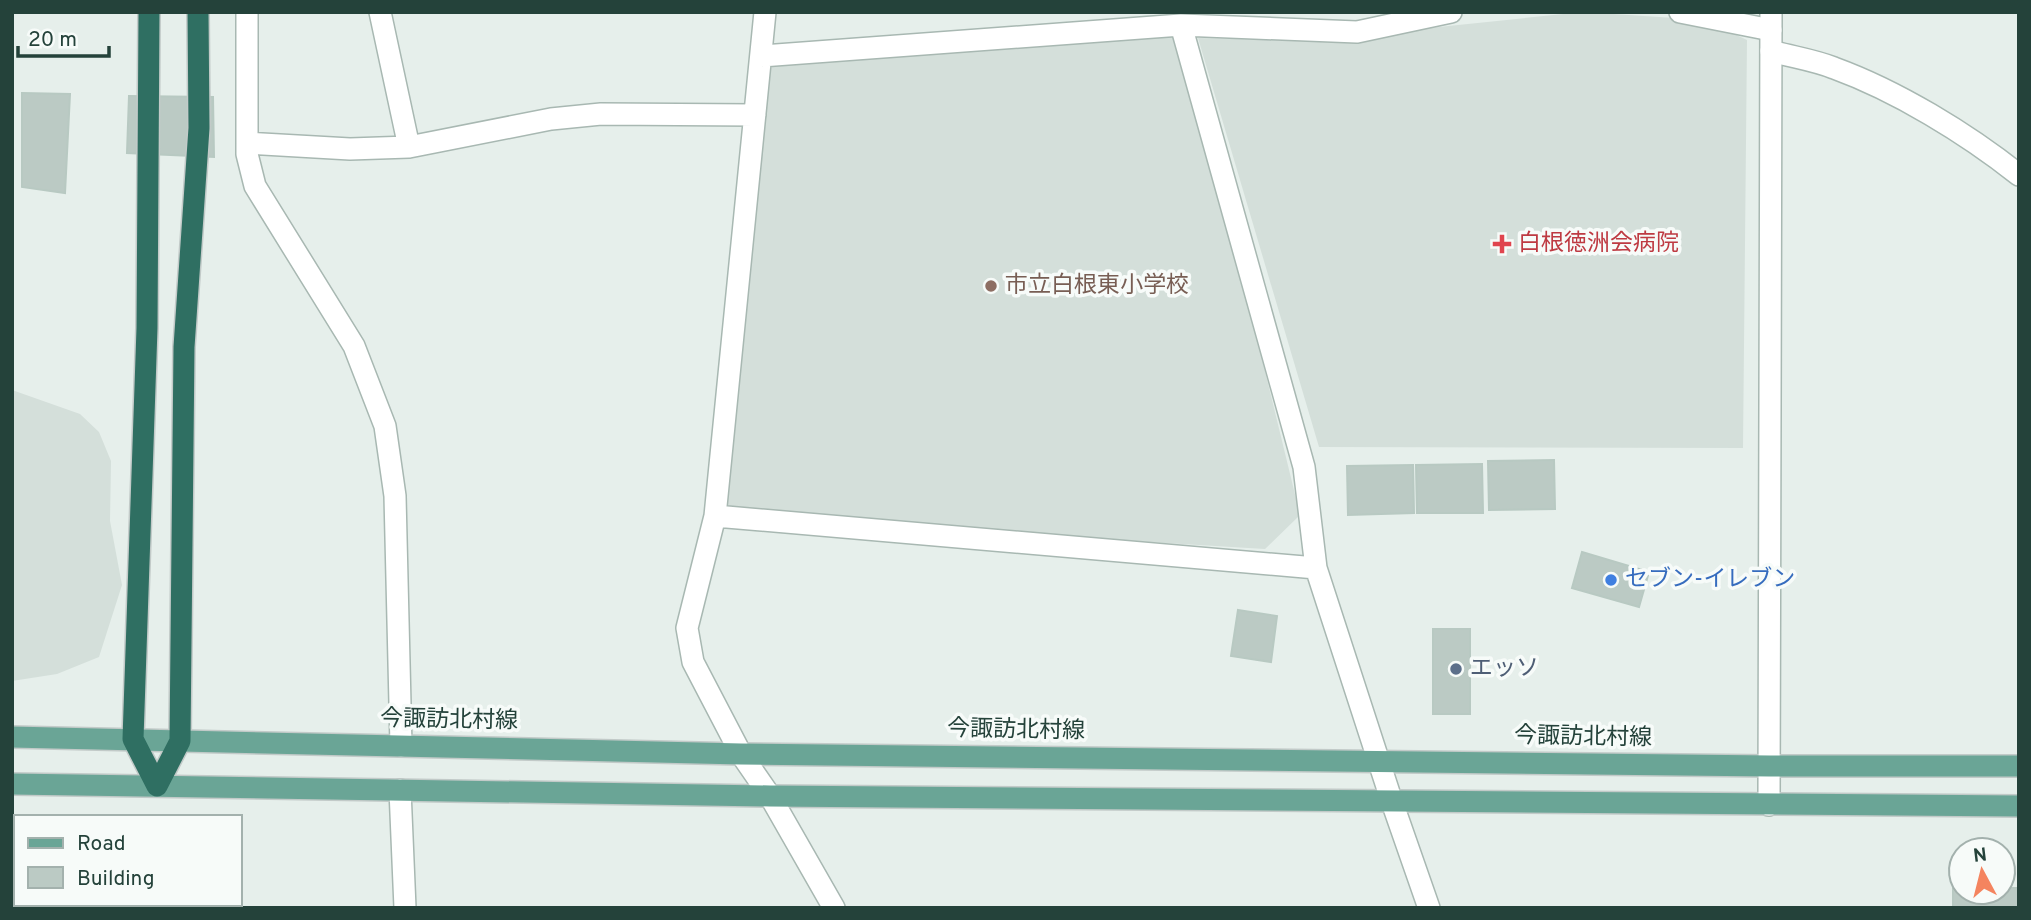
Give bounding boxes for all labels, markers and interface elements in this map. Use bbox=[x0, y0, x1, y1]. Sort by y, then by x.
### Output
scale bar bbox=[18, 14, 108, 58]
text: 20 m bbox=[28, 27, 77, 54]
place label: 白根徳洲会病院 bbox=[1518, 230, 1679, 259]
marker: 白根徳洲会病院 bbox=[1492, 234, 1512, 254]
place label: 市立白根東小学校 bbox=[1005, 272, 1189, 301]
marker: 市立白根東小学校 bbox=[983, 278, 999, 294]
place label: セブン-イレブン bbox=[1625, 566, 1795, 595]
marker: セブン-イレブン bbox=[1603, 572, 1619, 588]
place label: エッソ bbox=[1470, 655, 1539, 684]
marker: エッソ bbox=[1448, 661, 1464, 677]
street label: 今諏訪北村線 bbox=[380, 705, 518, 737]
street label: 今諏訪北村線 bbox=[947, 715, 1085, 747]
street label: 今諏訪北村線 bbox=[1514, 722, 1652, 754]
legend bbox=[14, 815, 242, 906]
text: Road bbox=[77, 831, 126, 858]
north arrow bbox=[1947, 836, 2017, 906]
text: N bbox=[1972, 843, 1988, 869]
text: Building bbox=[77, 866, 155, 893]

